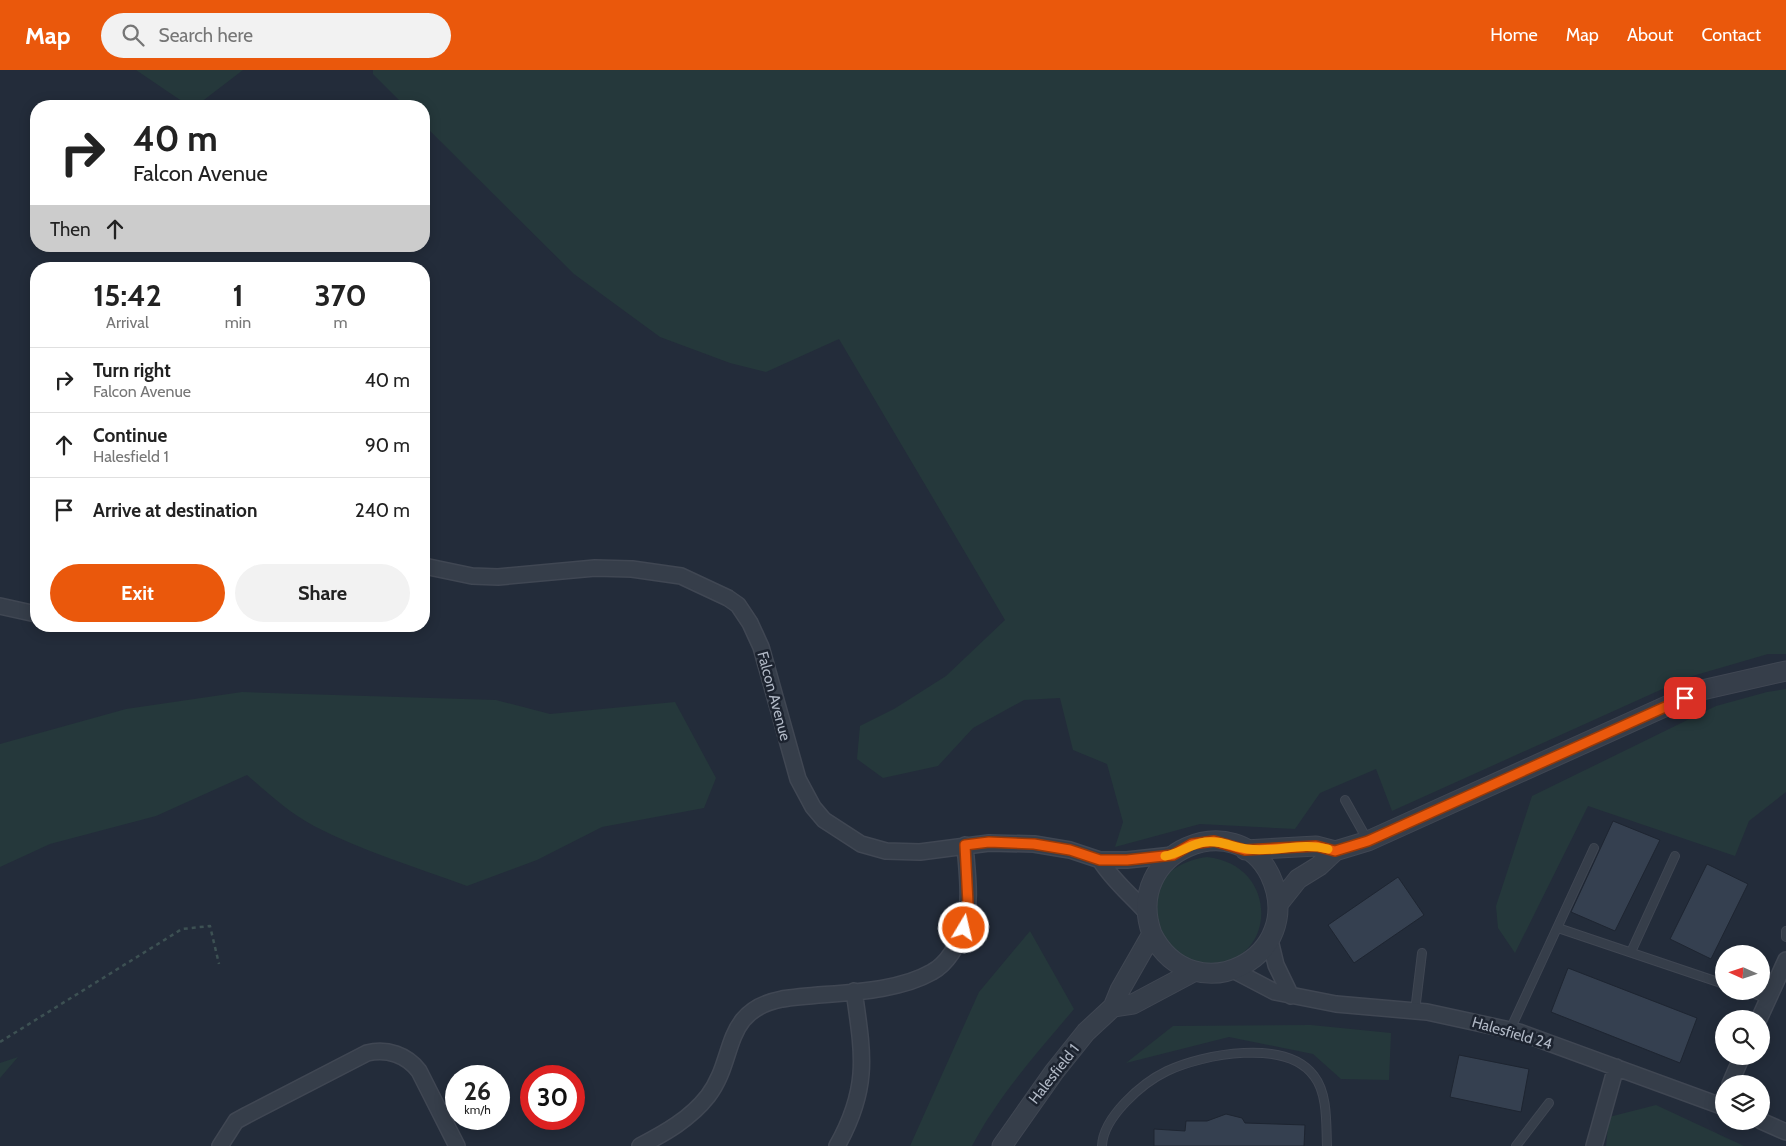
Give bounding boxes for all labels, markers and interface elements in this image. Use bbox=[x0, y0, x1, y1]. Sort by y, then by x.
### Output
search box bbox=[101, 13, 451, 58]
text: Map bbox=[25, 21, 71, 50]
icon: search bbox=[119, 21, 147, 49]
text: Search here bbox=[159, 24, 253, 47]
text: Home bbox=[1490, 24, 1538, 46]
text: Map bbox=[1566, 24, 1599, 46]
text: About bbox=[1627, 24, 1673, 46]
text: Contact bbox=[1701, 24, 1761, 46]
text: 40 m bbox=[133, 117, 218, 160]
icon: right bbox=[50, 120, 115, 185]
text: Falcon Avenue bbox=[133, 160, 268, 187]
icon: ahead bbox=[101, 215, 129, 243]
text: Then bbox=[50, 218, 91, 241]
text: 15:42 bbox=[93, 277, 162, 314]
text: 1 bbox=[232, 277, 244, 314]
text: 370 bbox=[314, 277, 367, 314]
text: Arrival bbox=[106, 313, 149, 332]
text: min bbox=[225, 313, 251, 332]
text: m bbox=[334, 313, 348, 332]
text: Turn right bbox=[93, 359, 171, 382]
icon: right bbox=[50, 366, 78, 394]
text: 40 m bbox=[365, 369, 410, 392]
text: Falcon Avenue bbox=[93, 382, 191, 401]
text: Continue bbox=[93, 424, 167, 447]
icon: ahead bbox=[50, 431, 78, 459]
text: 90 m bbox=[365, 434, 410, 457]
text: Halesfield 1 bbox=[93, 447, 169, 466]
icon: arrive bbox=[50, 496, 78, 524]
text: Arrive at destination bbox=[93, 499, 257, 522]
text: 240 m bbox=[355, 499, 410, 522]
button: Exit bbox=[50, 564, 225, 622]
button: Share bbox=[235, 564, 410, 622]
street label: Falcon Avenue bbox=[753, 649, 795, 743]
pin bbox=[1664, 677, 1706, 719]
icon: arrive bbox=[1671, 684, 1699, 712]
position arrow bbox=[937, 901, 989, 953]
north arrow bbox=[1715, 945, 1770, 1000]
map controls bbox=[1715, 945, 1770, 1130]
button: search bbox=[1715, 1010, 1770, 1065]
street label: Halesfield 24 bbox=[1470, 1013, 1554, 1053]
street label: Halesfield 1 bbox=[1025, 1041, 1083, 1107]
speed limit sign: 30 bbox=[520, 1065, 585, 1130]
button: layers bbox=[1715, 1075, 1770, 1130]
text: 26 bbox=[464, 1076, 491, 1106]
text: km/h bbox=[464, 1102, 491, 1117]

